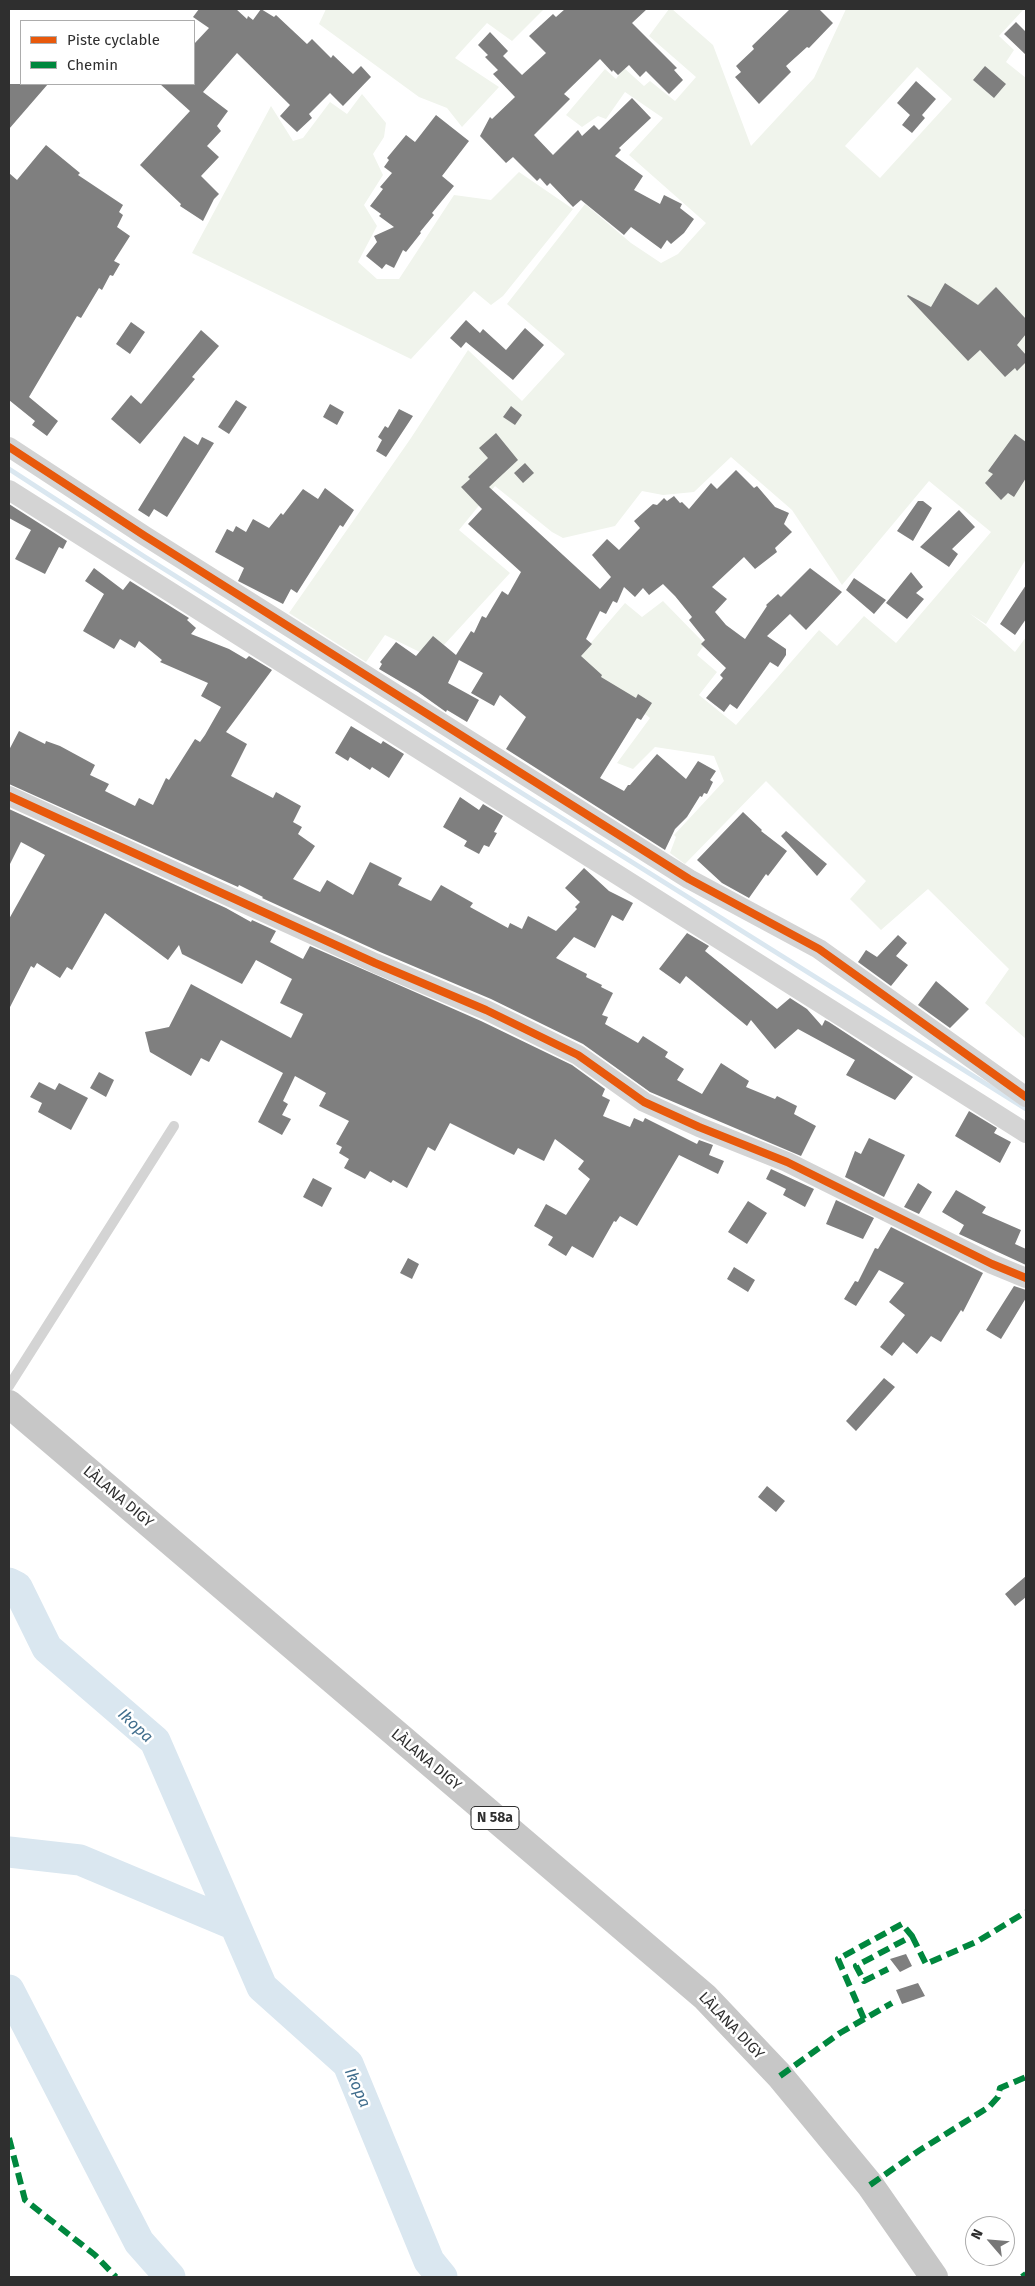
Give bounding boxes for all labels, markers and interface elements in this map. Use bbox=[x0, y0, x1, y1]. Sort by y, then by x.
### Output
legend bbox=[20, 20, 195, 85]
text: Piste cyclable bbox=[67, 31, 160, 49]
text: Chemin bbox=[67, 56, 118, 74]
street label: LÀLANA DIGY bbox=[79, 1462, 157, 1532]
water label: Ikopa bbox=[113, 1705, 157, 1747]
street label: LÀLANA DIGY bbox=[387, 1725, 465, 1795]
road number: N 58a bbox=[471, 1806, 519, 1830]
street label: LÀLANA DIGY bbox=[695, 1989, 767, 2063]
water label: Ikopa bbox=[340, 2065, 374, 2111]
north arrow bbox=[965, 2216, 1015, 2266]
text: N bbox=[967, 2226, 987, 2242]

